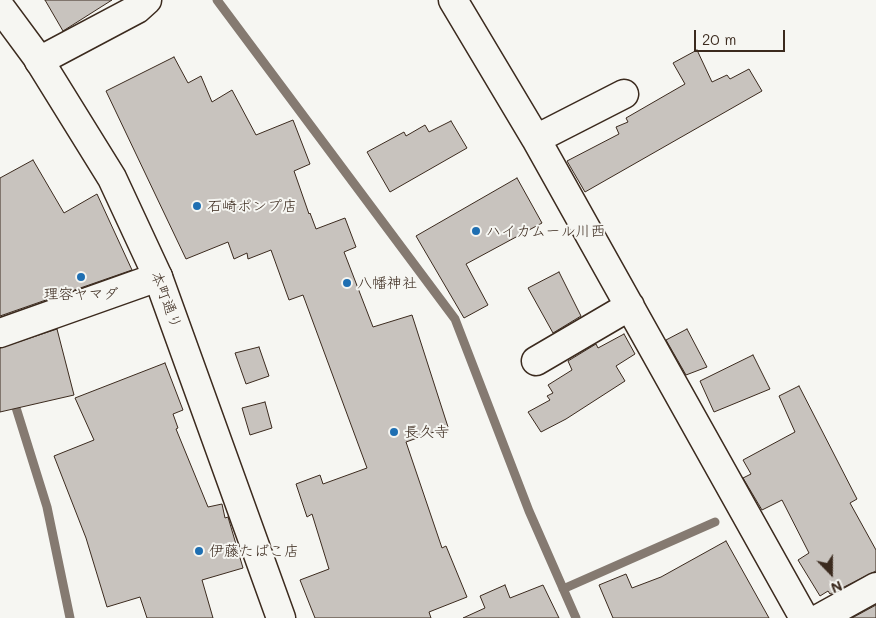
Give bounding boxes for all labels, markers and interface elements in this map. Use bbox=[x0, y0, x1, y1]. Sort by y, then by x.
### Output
scale bar bbox=[696, 20, 787, 52]
text: 20 m bbox=[702, 29, 736, 49]
place label: 石崎ポンプ店 bbox=[207, 197, 297, 215]
marker: 石崎ポンプ店 bbox=[191, 200, 203, 212]
place label: ハイカムール川西 bbox=[486, 222, 605, 240]
marker: ハイカムール川西 bbox=[470, 225, 482, 237]
street label: 本町通り bbox=[147, 269, 185, 331]
marker: 理容ヤマダ bbox=[75, 271, 87, 283]
place label: 八幡神社 bbox=[357, 274, 417, 292]
marker: 八幡神社 bbox=[341, 277, 353, 289]
place label: 理容ヤマダ bbox=[44, 285, 118, 303]
place label: 長久寺 bbox=[404, 423, 449, 441]
marker: 長久寺 bbox=[388, 426, 400, 438]
place label: 伊藤たばこ店 bbox=[209, 542, 299, 560]
marker: 伊藤たばこ店 bbox=[193, 545, 205, 557]
north arrow bbox=[806, 548, 856, 598]
text: N bbox=[828, 577, 845, 598]

